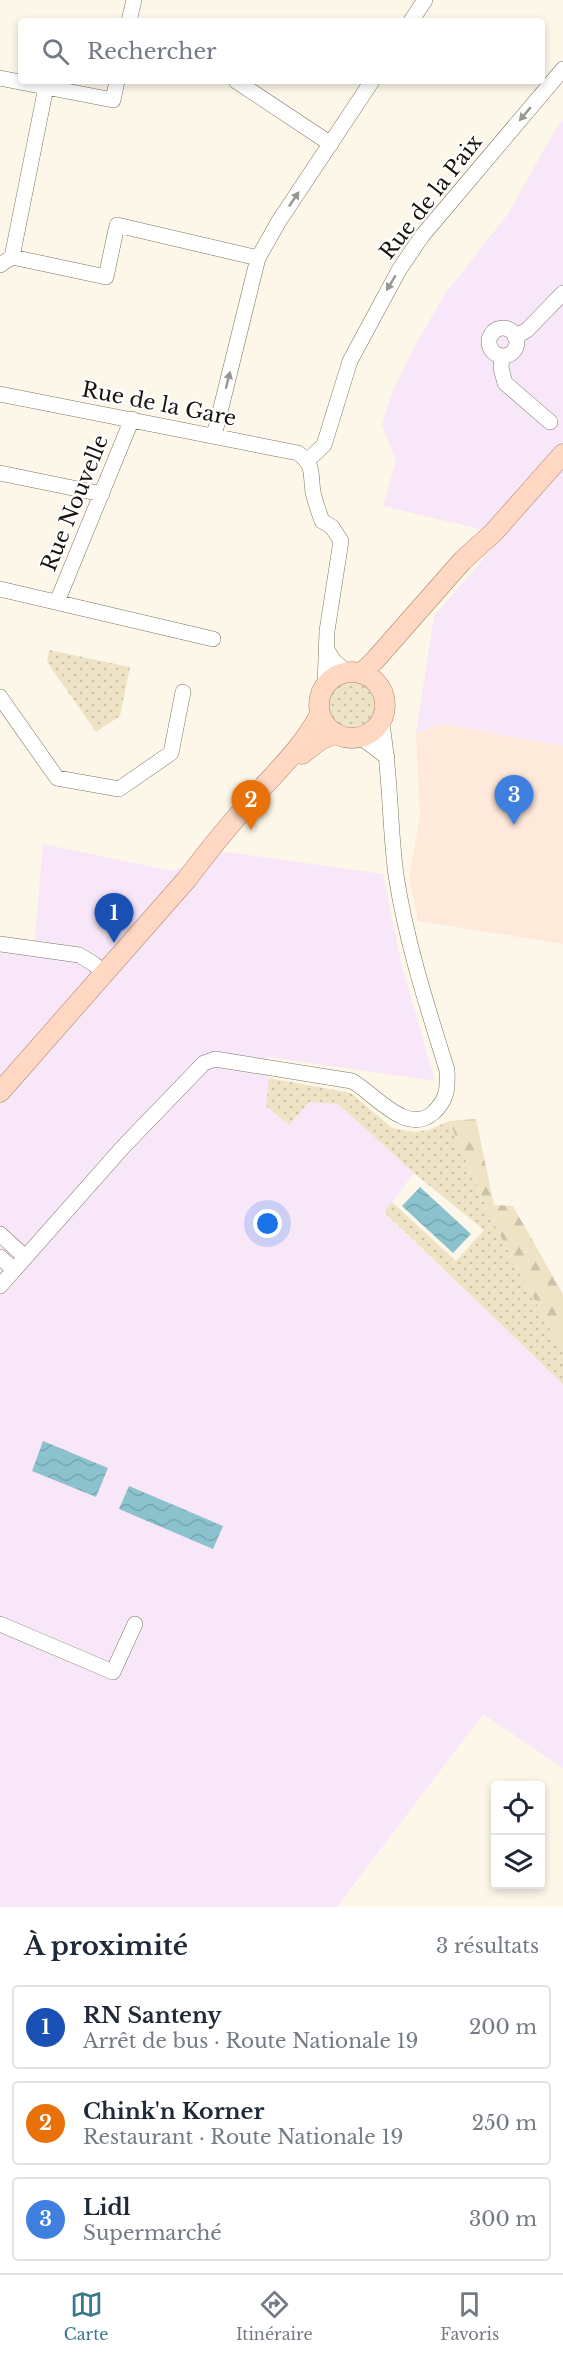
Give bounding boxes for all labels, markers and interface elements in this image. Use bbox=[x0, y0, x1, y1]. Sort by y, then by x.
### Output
search box bbox=[18, 18, 545, 84]
icon: search bbox=[39, 35, 72, 68]
text: Rechercher bbox=[87, 38, 217, 65]
one-way arrow bbox=[519, 106, 532, 121]
street label: Rue de la Paix bbox=[374, 129, 488, 264]
one-way arrow bbox=[289, 190, 300, 207]
one-way arrow bbox=[386, 275, 397, 291]
one-way arrow bbox=[223, 370, 233, 389]
street label: Rue de la Gare bbox=[80, 376, 238, 432]
street label: Rue Nouvelle bbox=[36, 431, 114, 575]
pin: 3 bbox=[494, 776, 534, 825]
pin: 2 bbox=[232, 780, 270, 830]
pin: 1 bbox=[94, 894, 134, 943]
your location bbox=[253, 1209, 282, 1238]
map controls bbox=[491, 1781, 545, 1889]
button: locate bbox=[491, 1781, 545, 1835]
button: layers bbox=[491, 1835, 545, 1889]
text: À proximité bbox=[24, 1930, 188, 1962]
text: 3 résultats bbox=[436, 1934, 539, 1958]
text: RN Santeny bbox=[83, 2002, 222, 2029]
text: 1 bbox=[41, 2015, 50, 2039]
text: 200 m bbox=[469, 2015, 537, 2039]
text: Arrêt de bus · Route Nationale 19 bbox=[83, 2029, 418, 2053]
text: Chink'n Korner bbox=[83, 2098, 264, 2125]
text: 2 bbox=[39, 2111, 52, 2135]
text: 250 m bbox=[472, 2111, 537, 2135]
text: Restaurant · Route Nationale 19 bbox=[83, 2125, 403, 2149]
text: Lidl bbox=[83, 2194, 131, 2221]
text: 3 bbox=[39, 2207, 52, 2231]
text: 300 m bbox=[469, 2207, 537, 2231]
text: Supermarché bbox=[83, 2221, 222, 2245]
tab: Carte bbox=[64, 2288, 108, 2344]
tab: Itinéraire bbox=[236, 2288, 313, 2344]
tab: Favoris bbox=[440, 2288, 499, 2344]

